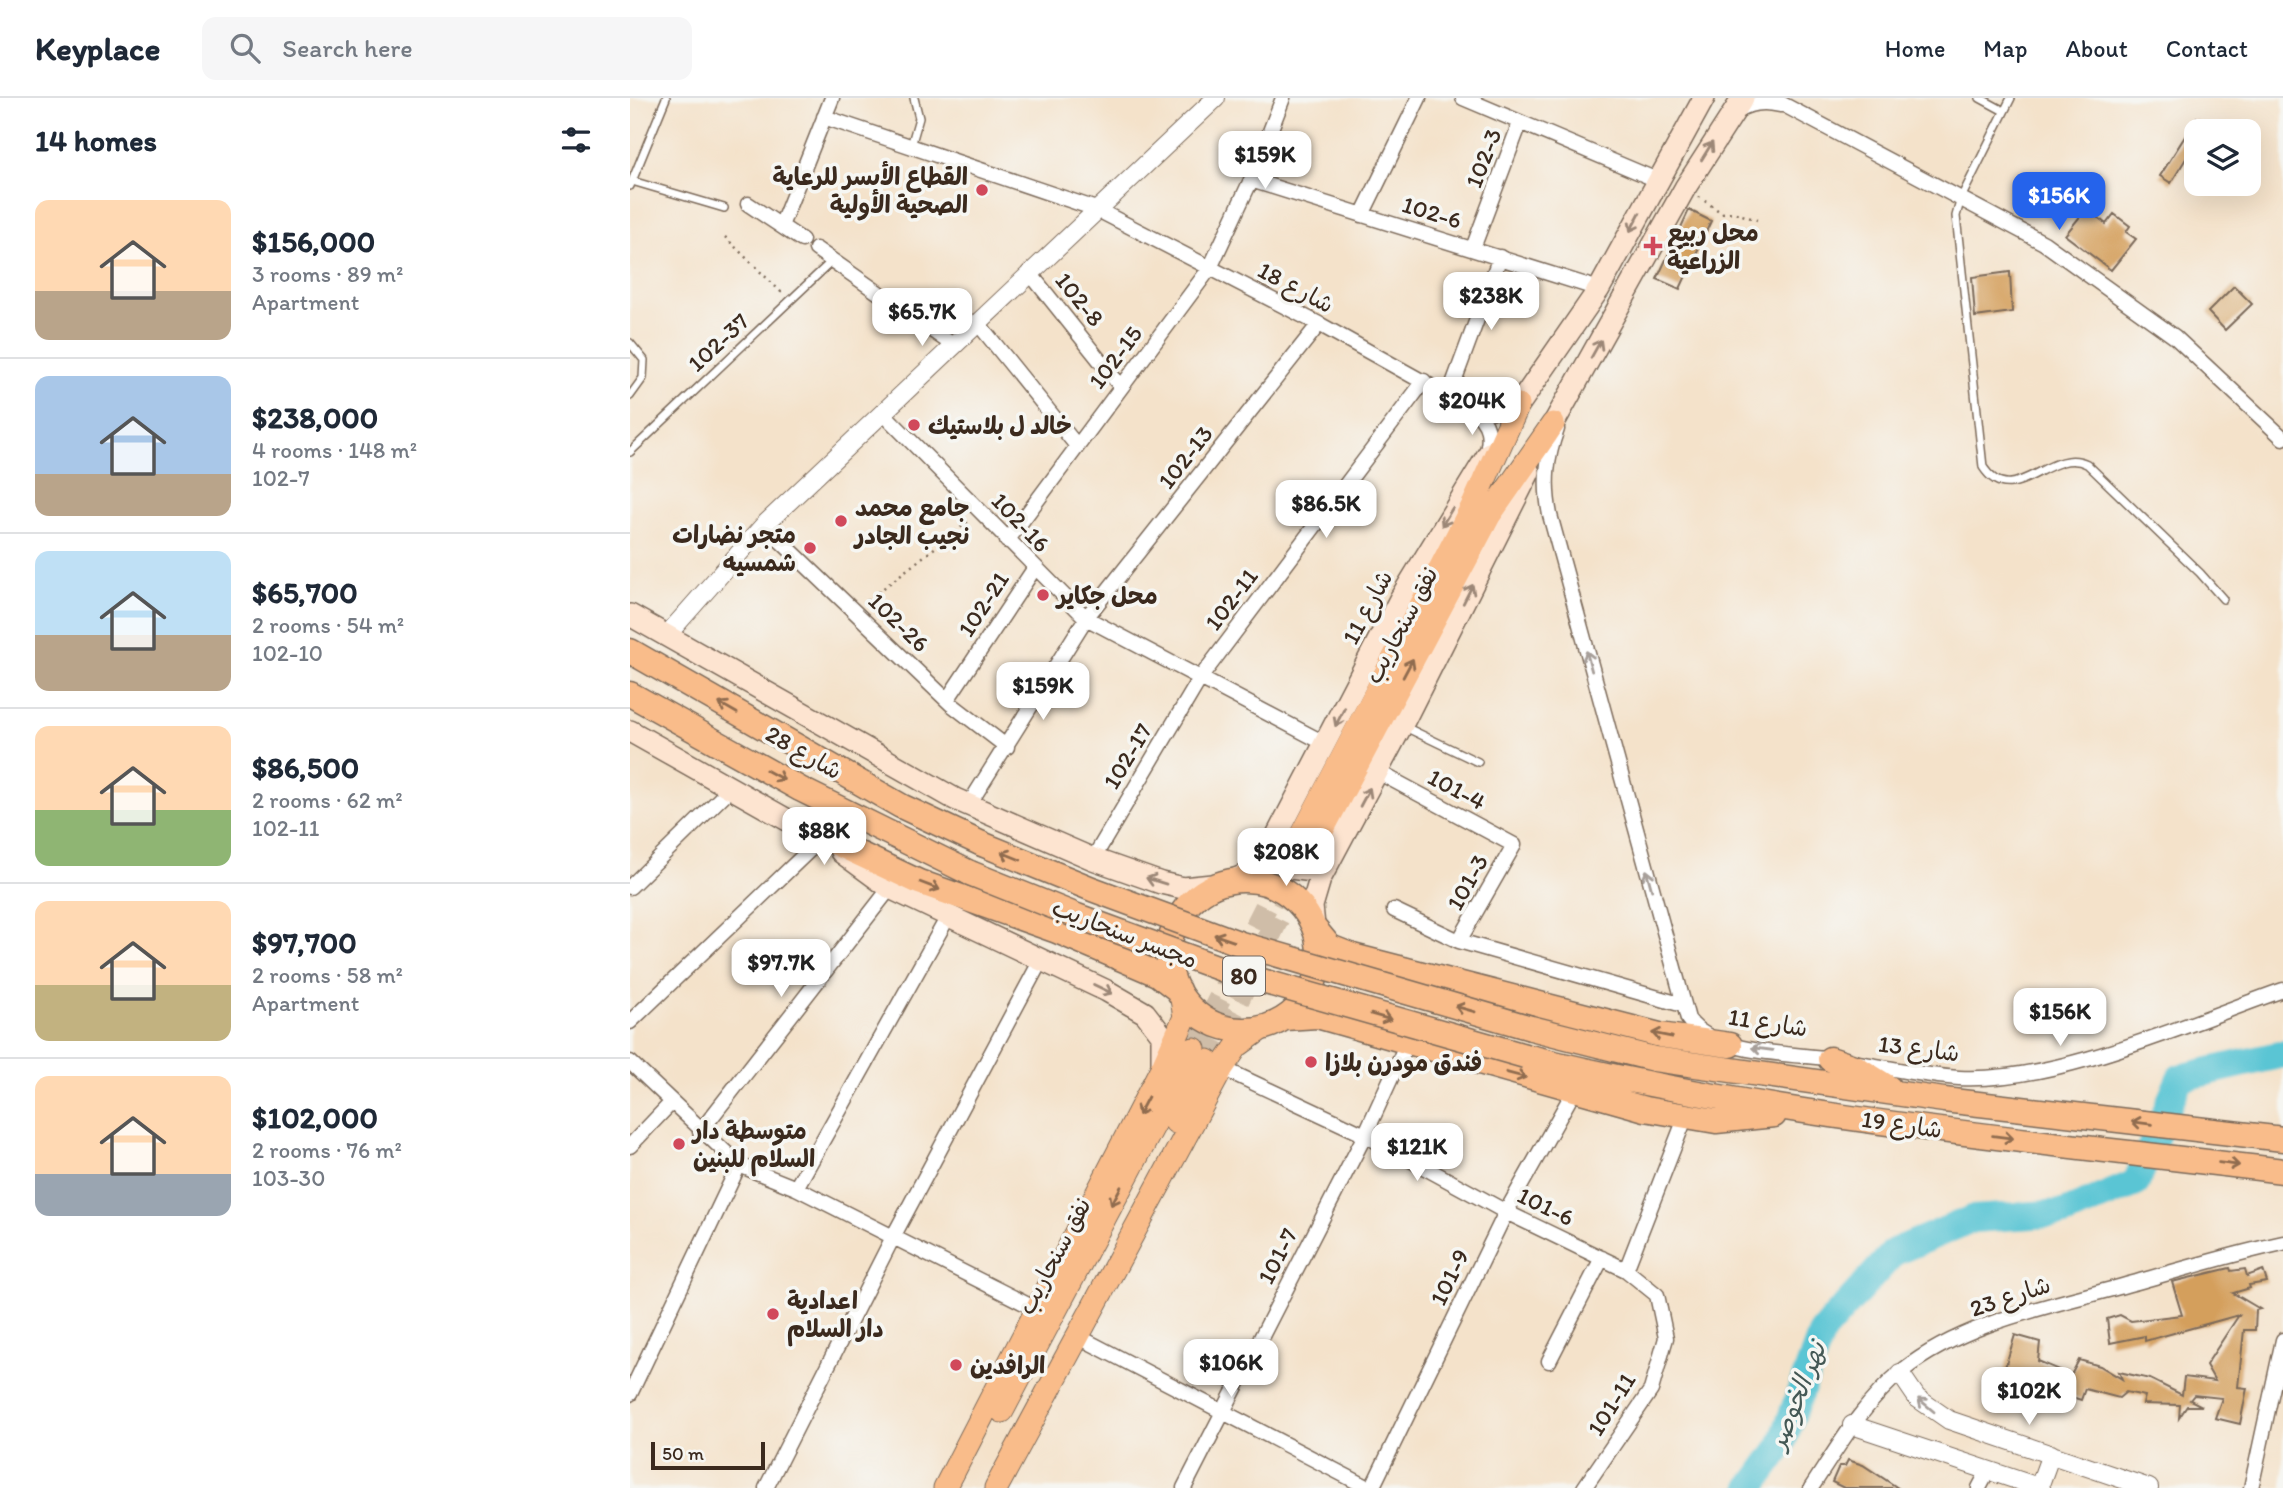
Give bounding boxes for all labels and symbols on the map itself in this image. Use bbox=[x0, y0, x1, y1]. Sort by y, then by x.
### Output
street label: 102-3 bbox=[1458, 124, 1508, 192]
pin: $159K bbox=[1216, 132, 1314, 191]
one-way arrow bbox=[1701, 141, 1715, 161]
place label: القطاع الأيسر للرعاية الصحية الأولية bbox=[773, 160, 968, 221]
pin: $156K bbox=[2010, 172, 2108, 232]
marker: القطاع الأيسر للرعاية الصحية الأولية bbox=[974, 182, 990, 198]
street label: 102-6 bbox=[1399, 189, 1465, 235]
one-way arrow bbox=[1627, 211, 1641, 232]
place label: محل ربيع الزراعية bbox=[1667, 218, 1759, 275]
marker: محل ربيع الزراعية bbox=[1645, 238, 1661, 254]
street label: شارع 18 bbox=[1252, 255, 1339, 322]
street label: 102-8 bbox=[1049, 266, 1111, 332]
pin: $238K bbox=[1442, 272, 1540, 332]
pin: $65.7K bbox=[865, 288, 979, 348]
street label: 102-37 bbox=[681, 306, 755, 378]
street label: 102-15 bbox=[1082, 320, 1148, 394]
one-way arrow bbox=[1590, 339, 1603, 360]
pin: $204K bbox=[1423, 378, 1521, 437]
place label: خالد ل بلاستيك bbox=[928, 411, 1072, 440]
marker: خالد ل بلاستيك bbox=[906, 417, 922, 433]
street label: 102-13 bbox=[1151, 420, 1219, 494]
pin: $86.5K bbox=[1269, 480, 1383, 540]
street label: 102-16 bbox=[986, 486, 1056, 558]
place label: جامع محمد نجيب الجادر bbox=[853, 493, 969, 550]
one-way arrow bbox=[1440, 507, 1454, 527]
marker: جامع محمد نجيب الجادر bbox=[833, 513, 849, 529]
place label: متجر نضارات شمسيه bbox=[672, 520, 796, 577]
marker: متجر نضارات شمسيه bbox=[802, 540, 818, 556]
street label: 102-11 bbox=[1198, 562, 1264, 636]
street label: نفق سنحاريب bbox=[1358, 562, 1444, 688]
street label: شارع 11 bbox=[1336, 565, 1401, 650]
street label: 102-21 bbox=[951, 566, 1015, 642]
place label: محل جكاير bbox=[1055, 581, 1158, 610]
one-way arrow bbox=[1461, 584, 1475, 605]
street label: 102-26 bbox=[862, 586, 936, 658]
marker: محل جكاير bbox=[1035, 587, 1051, 603]
one-way arrow bbox=[1582, 650, 1595, 673]
one-way arrow bbox=[1401, 659, 1415, 679]
pin: $159K bbox=[994, 662, 1092, 722]
one-way arrow bbox=[718, 701, 739, 714]
one-way arrow bbox=[1332, 706, 1346, 727]
street label: 102-17 bbox=[1096, 718, 1158, 794]
street label: شارع 28 bbox=[759, 719, 847, 788]
street label: 101-4 bbox=[1423, 762, 1491, 816]
one-way arrow bbox=[765, 768, 785, 782]
one-way arrow bbox=[1359, 787, 1372, 808]
pin: $88K bbox=[783, 808, 865, 867]
pin: $208K bbox=[1237, 828, 1335, 888]
one-way arrow bbox=[1001, 849, 1023, 862]
street label: 101-3 bbox=[1440, 849, 1494, 915]
one-way arrow bbox=[1642, 870, 1655, 892]
one-way arrow bbox=[1145, 873, 1167, 886]
one-way arrow bbox=[919, 881, 941, 894]
street label: مجسر سنحاريب bbox=[1048, 892, 1202, 974]
one-way arrow bbox=[1213, 931, 1235, 943]
pin: $97.7K bbox=[724, 940, 838, 999]
road number: 80 bbox=[1223, 956, 1265, 996]
one-way arrow bbox=[1092, 983, 1113, 996]
pin: $156K bbox=[2011, 988, 2109, 1048]
one-way arrow bbox=[1455, 1001, 1477, 1014]
street label: شارع 11 bbox=[1726, 1001, 1810, 1046]
one-way arrow bbox=[1369, 1011, 1392, 1024]
one-way arrow bbox=[1651, 1027, 1674, 1041]
street label: شارع 13 bbox=[1876, 1029, 1961, 1070]
one-way arrow bbox=[1751, 1043, 1774, 1056]
place label: فندق مودرن بلازا bbox=[1325, 1048, 1482, 1079]
marker: فندق مودرن بلازا bbox=[1303, 1054, 1319, 1070]
one-way arrow bbox=[1505, 1069, 1527, 1082]
one-way arrow bbox=[1135, 1095, 1149, 1115]
street label: شارع 19 bbox=[1859, 1104, 1944, 1147]
place label: متوسطة دار السلام للبنين bbox=[691, 1116, 815, 1177]
one-way arrow bbox=[2131, 1116, 2154, 1129]
pin: $121K bbox=[1368, 1124, 1466, 1183]
one-way arrow bbox=[1991, 1131, 2014, 1144]
marker: متوسطة دار السلام للبنين bbox=[671, 1136, 687, 1152]
one-way arrow bbox=[2217, 1158, 2240, 1171]
street label: 101-6 bbox=[1513, 1180, 1579, 1232]
one-way arrow bbox=[1108, 1185, 1122, 1206]
street label: نفق سنحاريب bbox=[1011, 1193, 1097, 1319]
street label: 101-7 bbox=[1251, 1223, 1303, 1289]
street label: 101-9 bbox=[1423, 1244, 1475, 1310]
street label: شارع 23 bbox=[1966, 1269, 2055, 1325]
place label: اعدادية دار السلام bbox=[787, 1286, 884, 1347]
marker: اعدادية دار السلام bbox=[765, 1306, 781, 1322]
water label: نهر الخوصر bbox=[1760, 1334, 1835, 1456]
pin: $106K bbox=[1182, 1340, 1280, 1399]
place label: الرافدين bbox=[970, 1351, 1045, 1380]
marker: الرافدين bbox=[948, 1357, 964, 1373]
street label: 101-11 bbox=[1580, 1367, 1642, 1441]
pin: $102K bbox=[1980, 1368, 2078, 1427]
one-way arrow bbox=[1917, 1397, 1935, 1413]
scale bar bbox=[651, 1439, 765, 1471]

